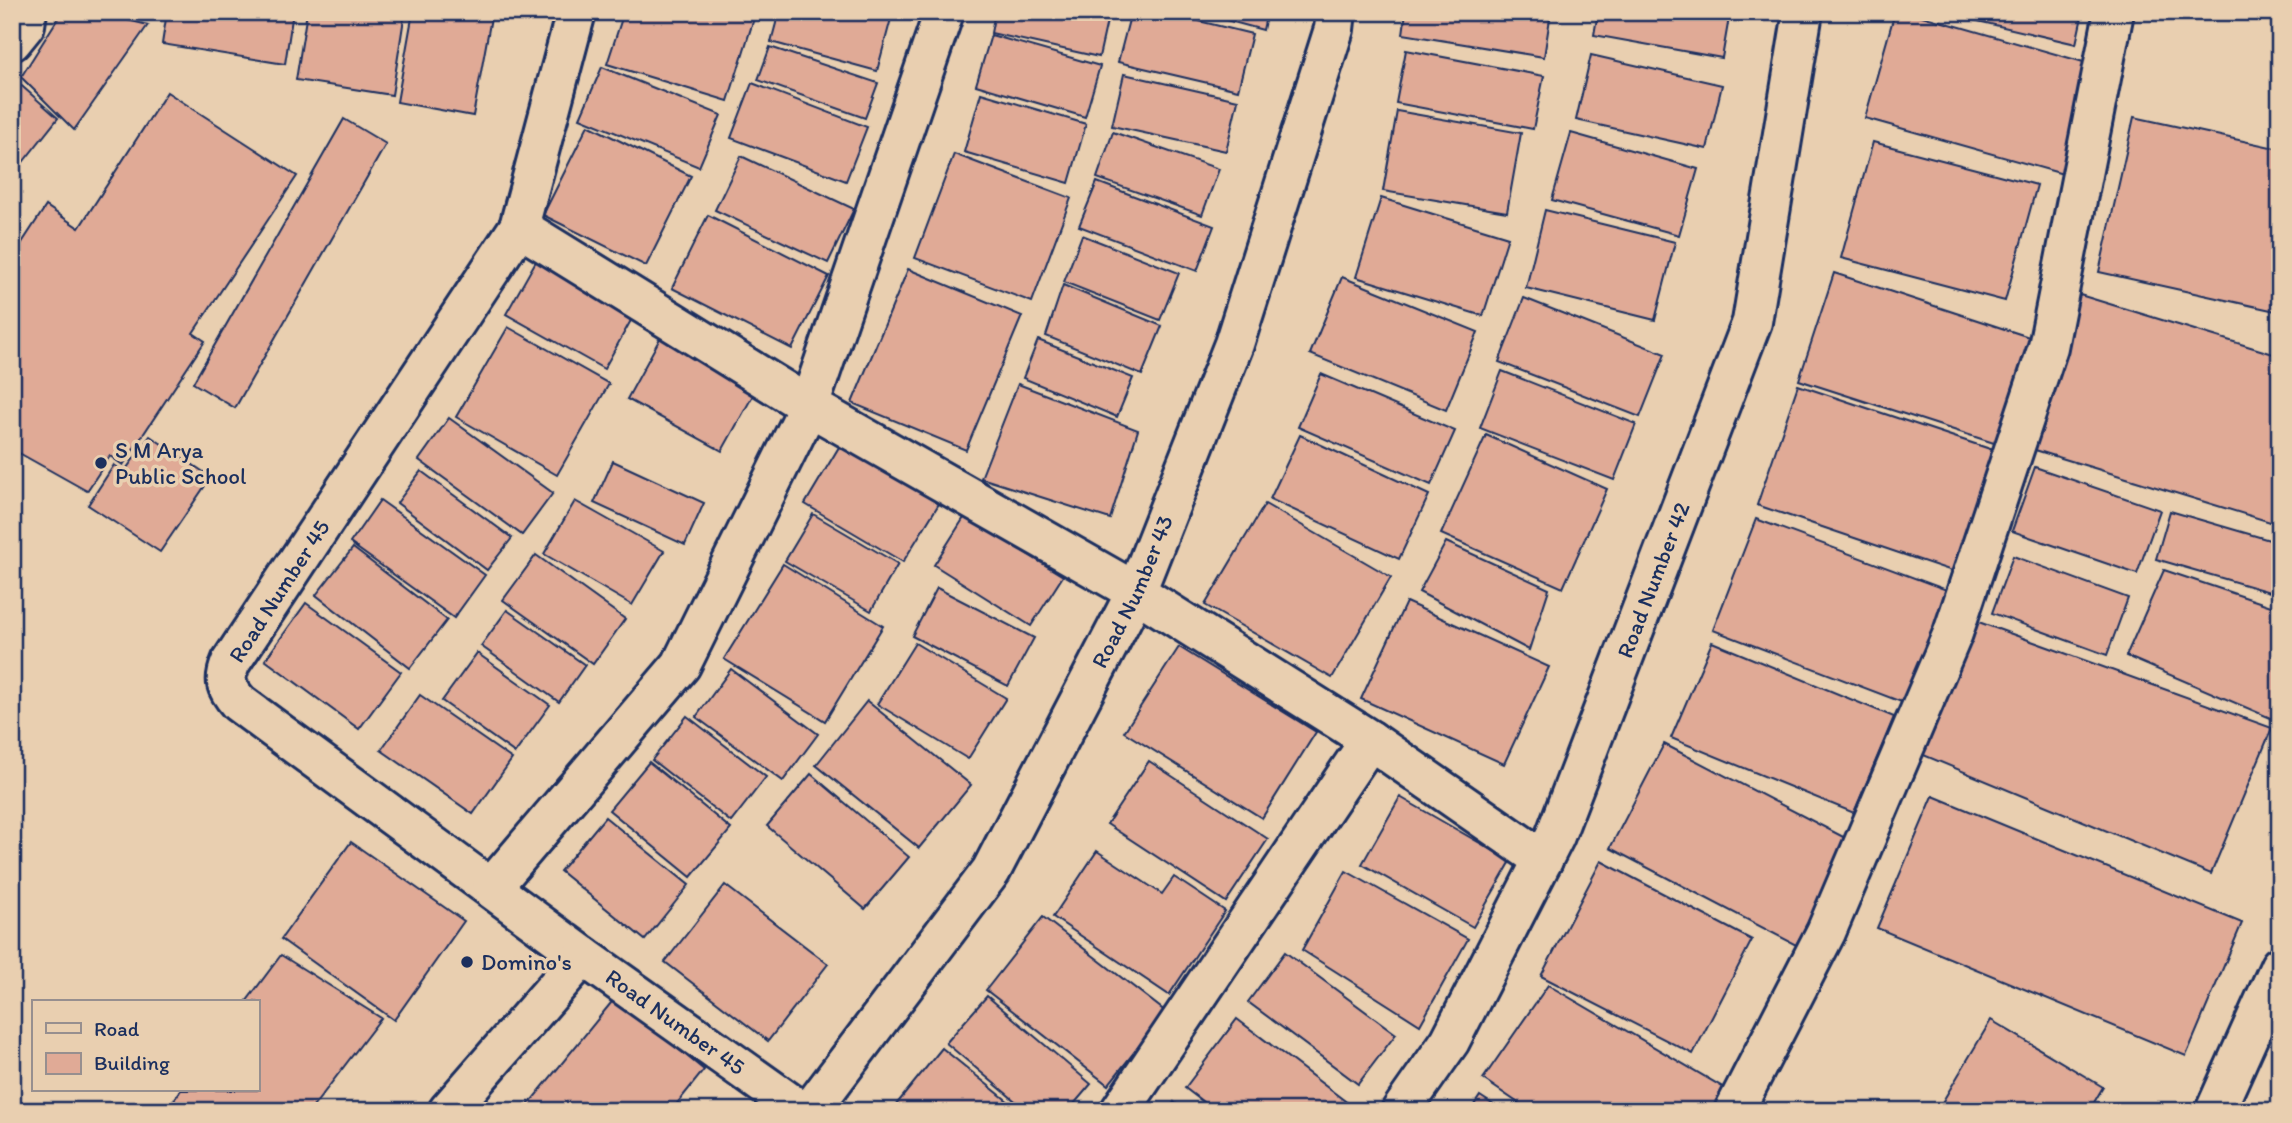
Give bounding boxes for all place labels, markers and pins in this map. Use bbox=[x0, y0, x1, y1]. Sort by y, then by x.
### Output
place label: S M Arya Public School bbox=[115, 436, 247, 490]
marker: S M Arya Public School bbox=[93, 455, 109, 471]
place label: Domino's bbox=[481, 948, 572, 976]
marker: Domino's bbox=[459, 954, 475, 970]

